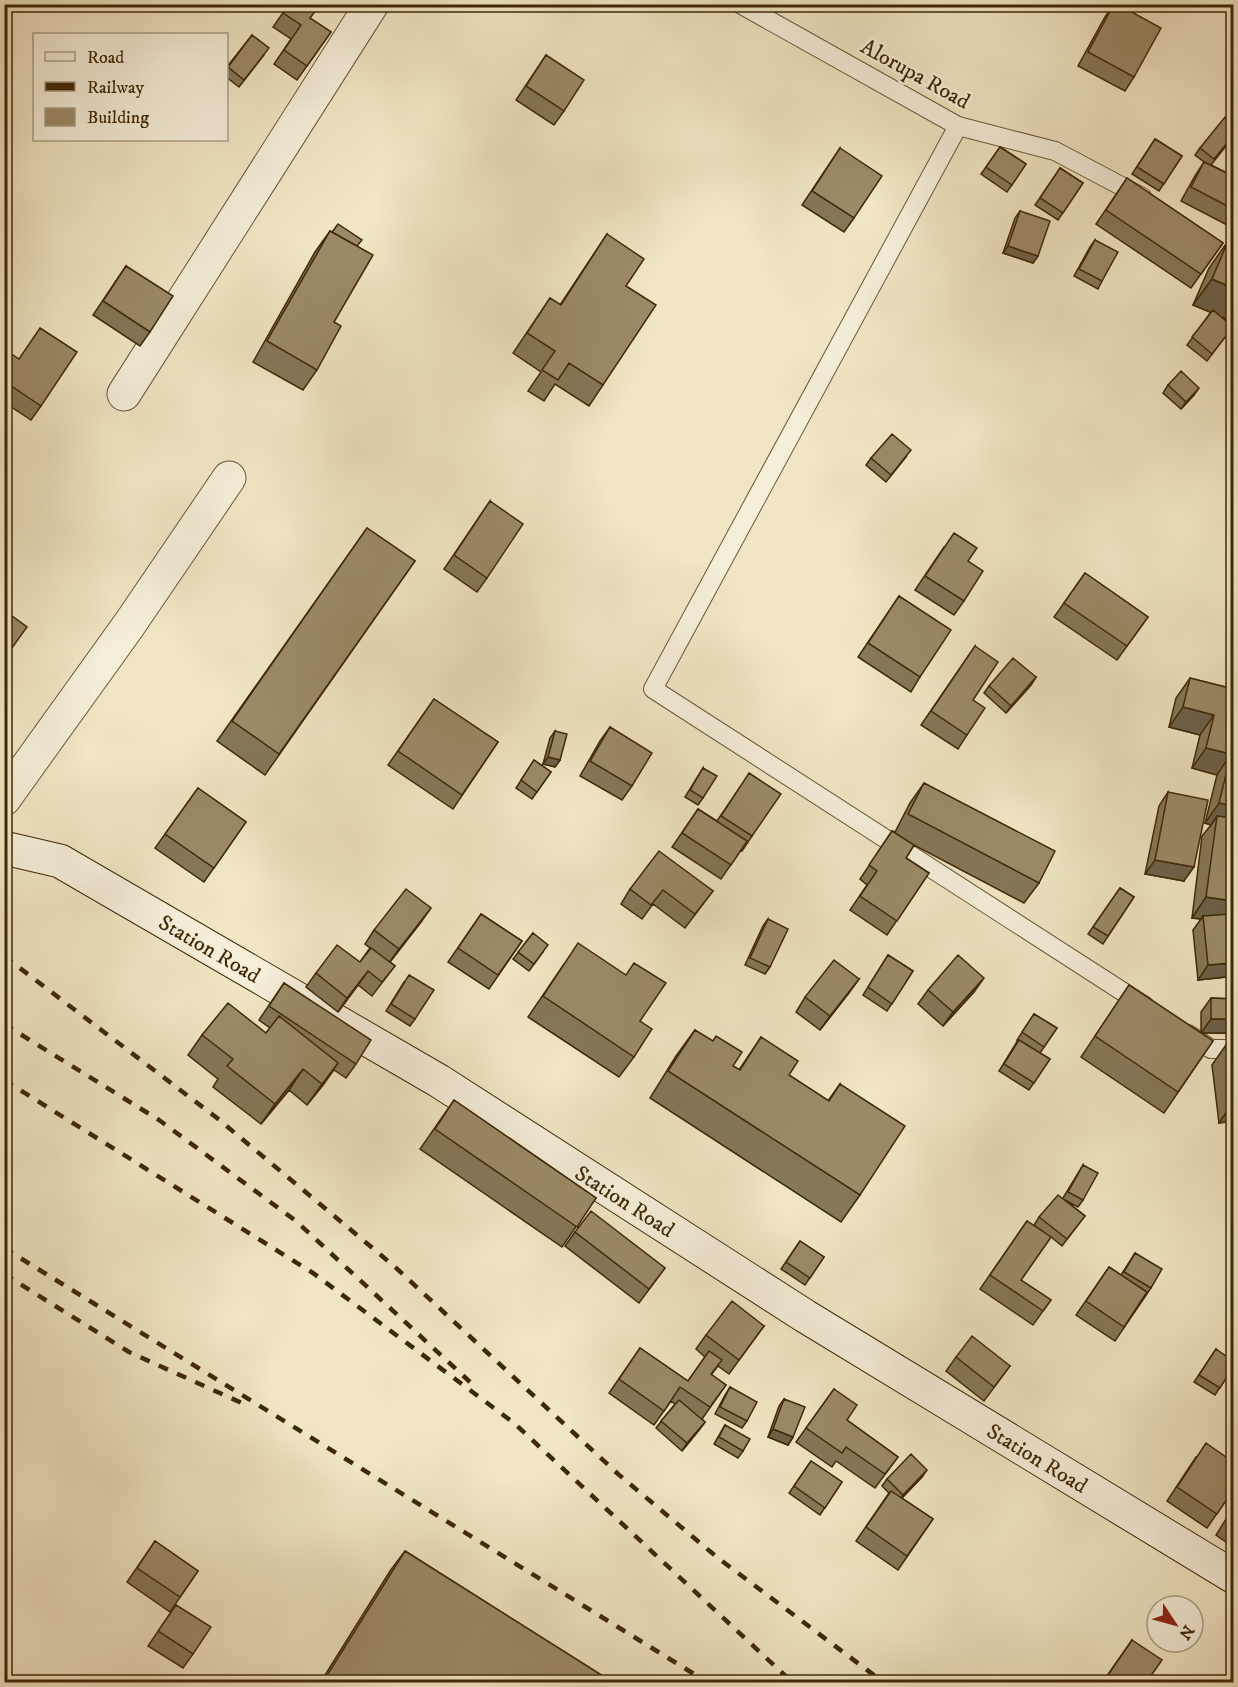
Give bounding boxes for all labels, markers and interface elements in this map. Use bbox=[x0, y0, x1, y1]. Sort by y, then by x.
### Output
legend bbox=[33, 33, 228, 141]
street label: Alorupa Road bbox=[856, 33, 975, 115]
text: Road bbox=[87, 47, 124, 69]
text: Railway bbox=[87, 77, 145, 99]
text: Building bbox=[87, 107, 149, 129]
street label: Station Road bbox=[154, 909, 265, 989]
street label: Station Road bbox=[569, 1160, 679, 1244]
street label: Station Road bbox=[982, 1418, 1092, 1500]
north arrow bbox=[1145, 1594, 1205, 1654]
text: N bbox=[1174, 1621, 1198, 1643]

